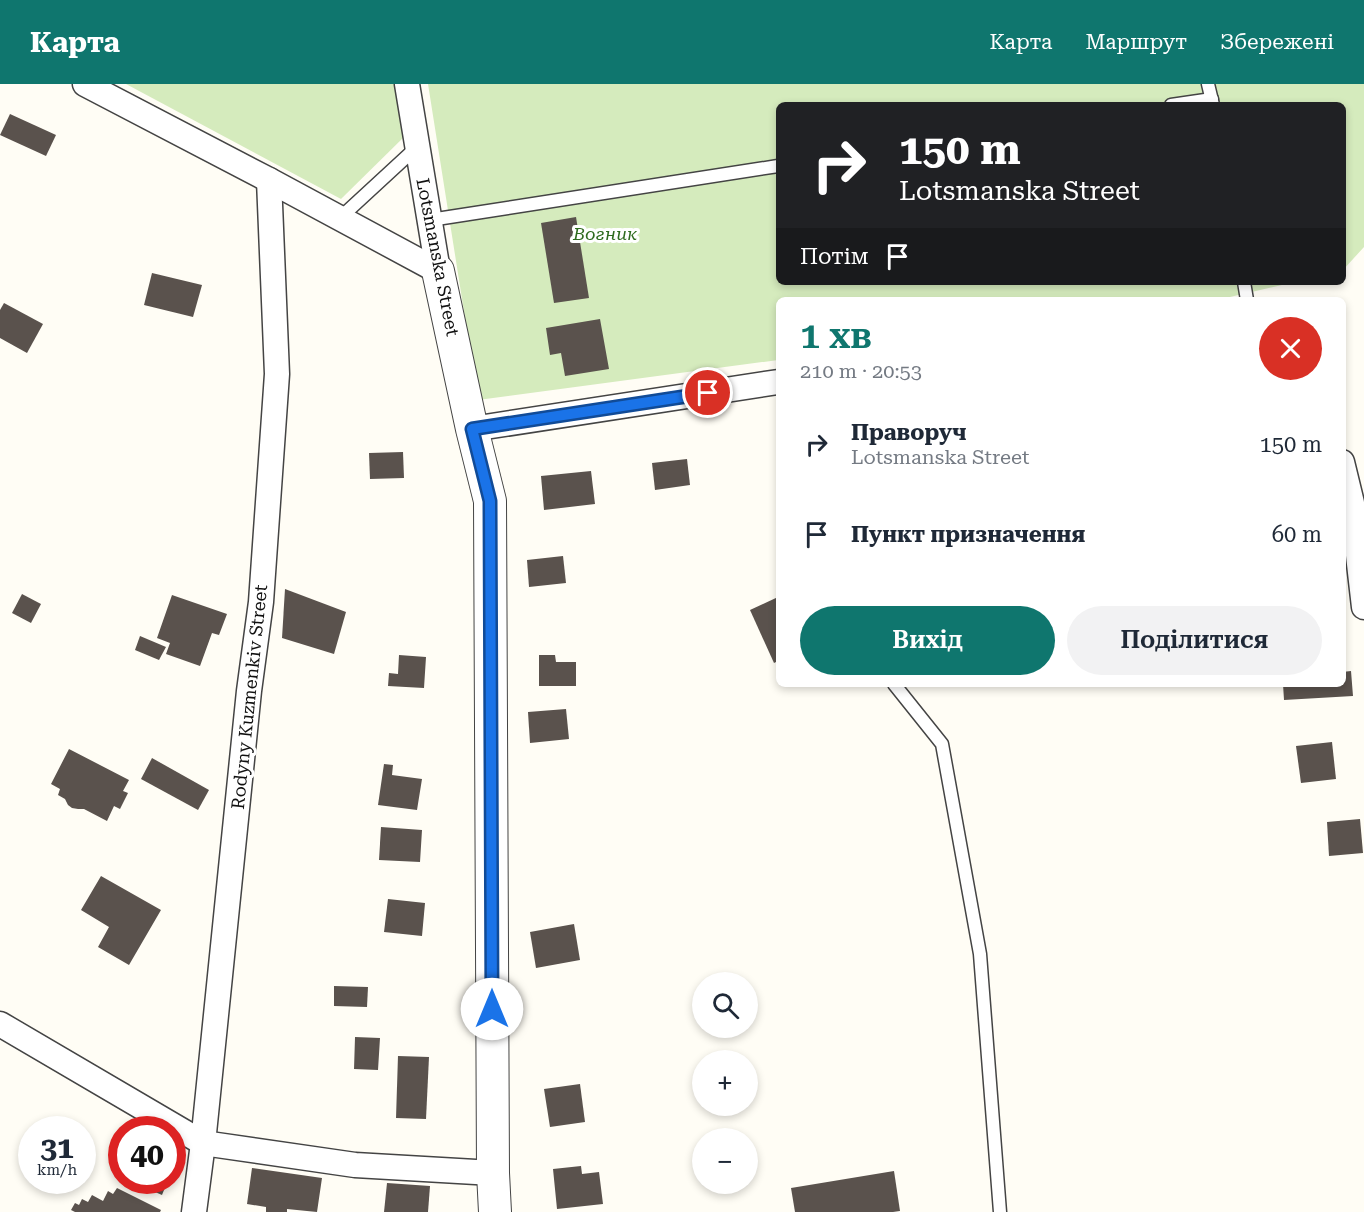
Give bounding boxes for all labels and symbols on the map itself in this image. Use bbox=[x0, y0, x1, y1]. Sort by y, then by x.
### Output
street label: Lotsmanska Street bbox=[412, 176, 464, 338]
park label: Вогник bbox=[572, 223, 637, 244]
pin bbox=[682, 367, 733, 418]
street label: Rodyny Kuzmenkiv Street bbox=[227, 583, 271, 810]
position arrow bbox=[460, 977, 524, 1041]
speed limit sign: 40 bbox=[108, 1116, 186, 1194]

